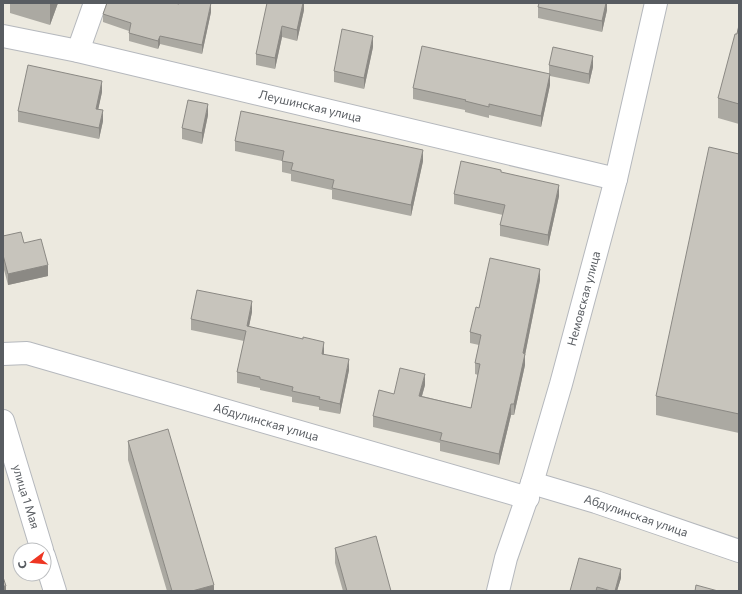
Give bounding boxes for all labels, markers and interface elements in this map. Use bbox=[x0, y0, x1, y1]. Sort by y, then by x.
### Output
street label: Леушинская улица bbox=[257, 86, 363, 124]
street label: Немовская улица bbox=[564, 249, 602, 347]
street label: Абдулинская улица bbox=[212, 399, 321, 443]
street label: улица 1 Мая bbox=[10, 462, 43, 530]
street label: Абдулинская улица bbox=[583, 491, 690, 539]
north arrow bbox=[12, 542, 52, 582]
text: С bbox=[14, 559, 29, 570]

